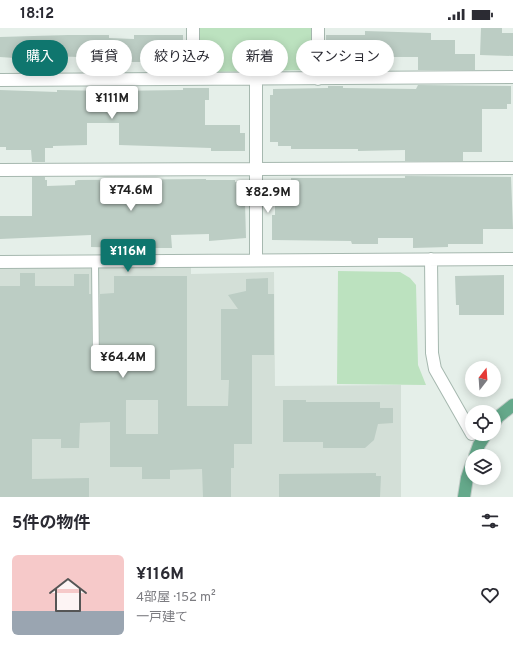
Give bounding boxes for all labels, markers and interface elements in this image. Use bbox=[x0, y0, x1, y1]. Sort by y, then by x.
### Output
text: 18:12 bbox=[20, 5, 54, 24]
chip: 購入 bbox=[12, 40, 68, 76]
chip: 賃貸 bbox=[76, 40, 132, 76]
chip: 絞り込み bbox=[140, 40, 224, 76]
chip: 新着 bbox=[232, 40, 288, 76]
chip: マンション bbox=[296, 40, 394, 76]
pin: ¥111M bbox=[84, 86, 140, 120]
text: ¥111M bbox=[95, 91, 129, 107]
pin: ¥74.6M bbox=[98, 178, 164, 212]
pin: ¥82.9M bbox=[235, 180, 301, 214]
text: ¥74.6M bbox=[109, 183, 153, 199]
text: ¥82.9M bbox=[245, 185, 291, 201]
pin: ¥116M bbox=[100, 239, 156, 273]
text: ¥116M bbox=[110, 244, 146, 260]
pin: ¥64.4M bbox=[90, 345, 156, 379]
text: ¥64.4M bbox=[100, 350, 146, 366]
north arrow bbox=[465, 361, 501, 397]
map controls bbox=[465, 361, 501, 485]
button: locate bbox=[465, 405, 501, 441]
button: layers bbox=[465, 449, 501, 485]
icon: filters bbox=[479, 510, 501, 532]
text: 5件の物件 bbox=[12, 513, 90, 535]
text: ¥116M bbox=[136, 564, 184, 586]
icon: home bbox=[44, 571, 92, 619]
icon: heart bbox=[479, 584, 501, 606]
text: 4部屋 · 152 m² bbox=[136, 590, 216, 606]
text: 一戸建て bbox=[136, 610, 188, 626]

